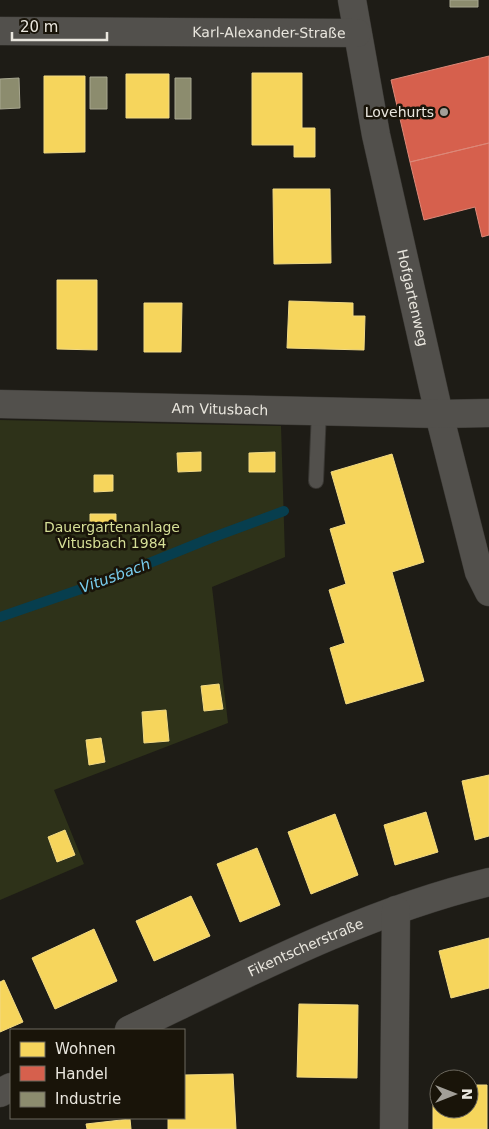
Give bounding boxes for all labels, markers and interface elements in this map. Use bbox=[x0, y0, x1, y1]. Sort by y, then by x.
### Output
scale bar bbox=[12, 10, 108, 42]
text: 20 m bbox=[20, 18, 58, 36]
street label: Karl-Alexander-Straße bbox=[192, 24, 346, 41]
place label: Lovehurts bbox=[365, 104, 434, 120]
marker: Lovehurts bbox=[438, 106, 450, 118]
street label: Hofgartenweg bbox=[394, 248, 431, 348]
street label: Am Vitusbach bbox=[171, 400, 268, 418]
park label: Dauergartenanlage Vitusbach 1984 bbox=[44, 519, 180, 551]
water label: Vitusbach bbox=[77, 555, 153, 597]
street label: Fikentscherstraße bbox=[245, 915, 366, 980]
legend bbox=[10, 1029, 185, 1119]
text: Wohnen bbox=[55, 1040, 116, 1058]
text: Handel bbox=[55, 1065, 108, 1083]
north arrow bbox=[429, 1069, 479, 1119]
text: N bbox=[459, 1088, 475, 1100]
text: Industrie bbox=[55, 1090, 121, 1108]

